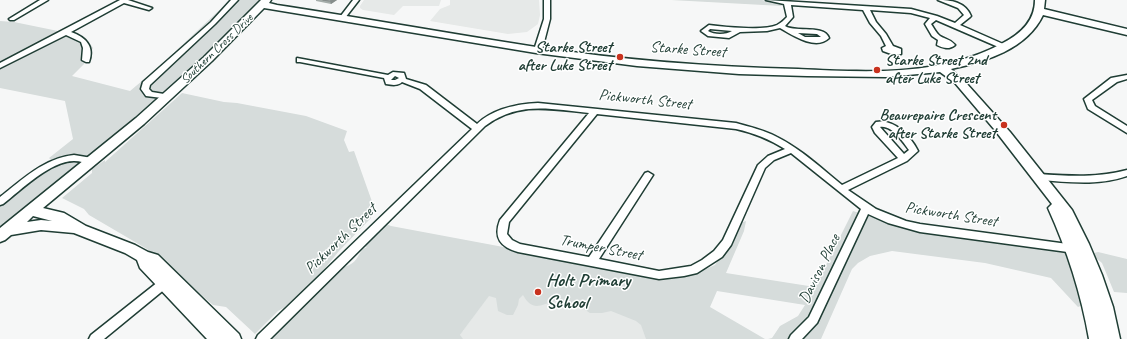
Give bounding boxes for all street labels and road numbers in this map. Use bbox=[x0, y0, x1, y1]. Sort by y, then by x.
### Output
street label: Southern Cross Drive bbox=[178, 11, 256, 87]
street label: Starke Street bbox=[649, 38, 727, 62]
street label: Pickworth Street bbox=[598, 86, 692, 114]
street label: Pickworth Street bbox=[904, 198, 998, 232]
street label: Pickworth Street bbox=[301, 200, 381, 278]
street label: Trumper Street bbox=[558, 231, 644, 265]
street label: Davison Place bbox=[795, 231, 845, 307]

